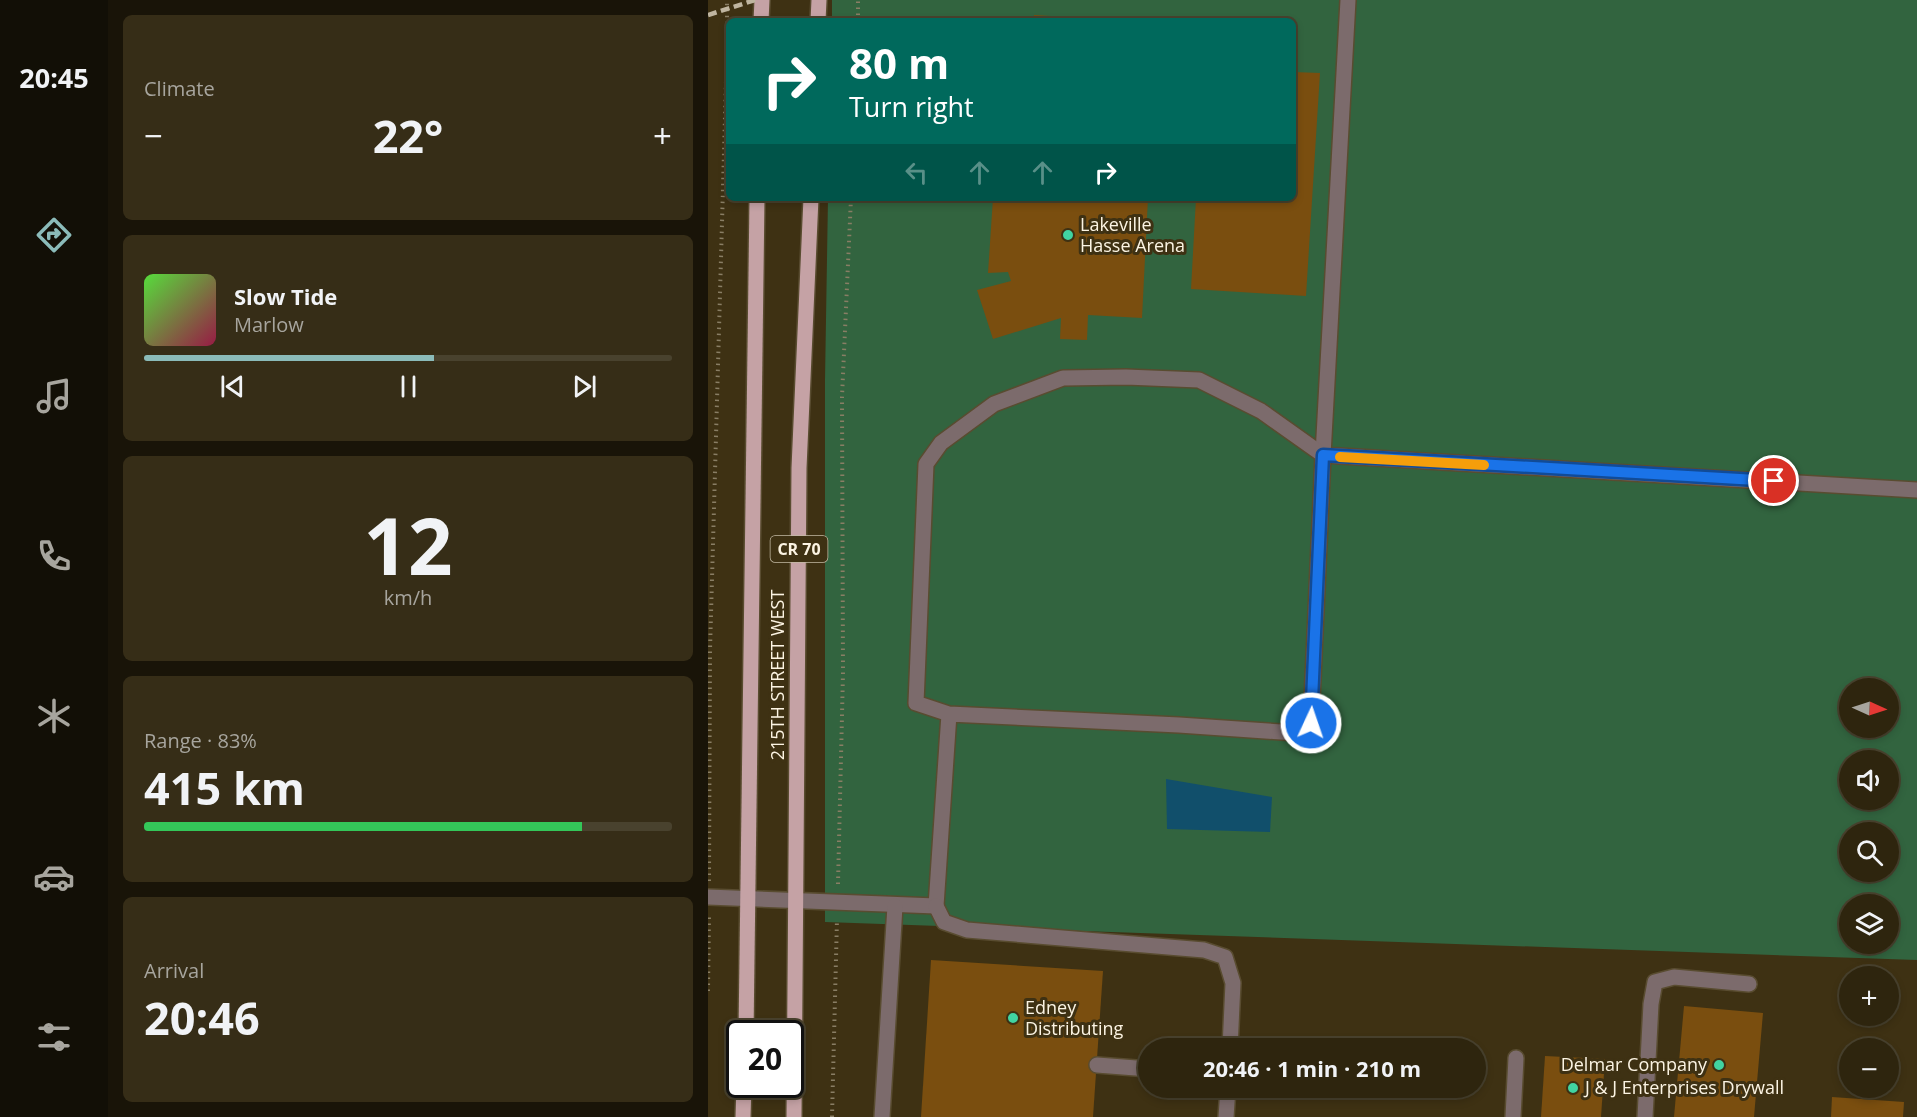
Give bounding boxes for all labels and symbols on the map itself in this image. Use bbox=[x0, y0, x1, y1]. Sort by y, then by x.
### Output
place label: Lakeville Hasse Arena bbox=[1080, 212, 1185, 257]
marker: Lakeville Hasse Arena bbox=[1061, 228, 1075, 242]
pin bbox=[1748, 455, 1799, 506]
road number: CR 70 bbox=[770, 536, 827, 562]
street label: 215TH STREET WEST bbox=[765, 590, 789, 760]
north arrow bbox=[1839, 678, 1899, 738]
position arrow bbox=[1279, 691, 1343, 755]
place label: Edney Distributing bbox=[1025, 995, 1124, 1040]
marker: Edney Distributing bbox=[1006, 1011, 1020, 1025]
speed limit sign: 20 bbox=[726, 1020, 804, 1098]
place label: Delmar Company bbox=[1561, 1052, 1708, 1076]
marker: Delmar Company bbox=[1712, 1058, 1726, 1072]
place label: J & J Enterprises Drywall bbox=[1583, 1075, 1784, 1099]
marker: J & J Enterprises Drywall bbox=[1566, 1081, 1580, 1095]

